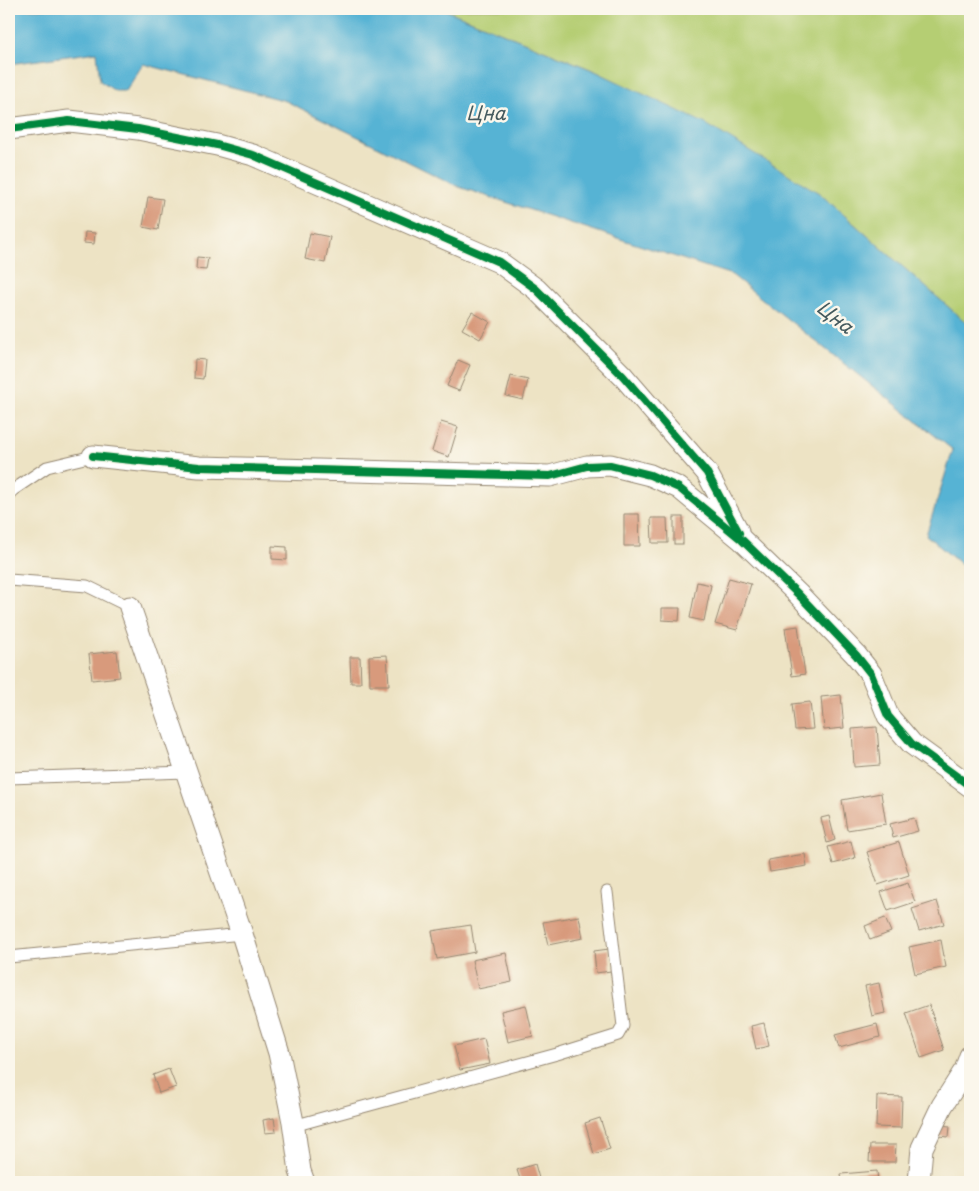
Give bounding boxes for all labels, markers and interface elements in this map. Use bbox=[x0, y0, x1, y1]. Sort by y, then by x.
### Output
water label: Цна bbox=[466, 98, 507, 126]
water label: Цна bbox=[812, 293, 861, 340]

